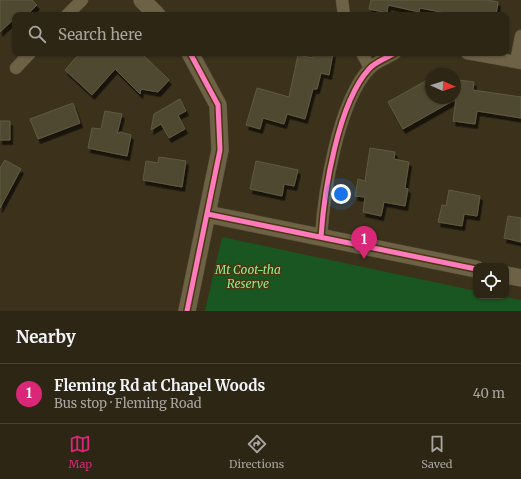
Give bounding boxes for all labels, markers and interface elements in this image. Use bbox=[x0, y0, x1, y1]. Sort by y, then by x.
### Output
search box bbox=[12, 12, 509, 56]
icon: search bbox=[26, 23, 48, 45]
text: Search here bbox=[58, 25, 142, 44]
north arrow bbox=[425, 68, 461, 104]
your location bbox=[331, 184, 351, 204]
pin: 1 bbox=[351, 226, 377, 259]
park label: Mt Coot-tha Reserve bbox=[214, 262, 281, 291]
map controls bbox=[473, 263, 509, 299]
button: locate bbox=[473, 263, 509, 299]
text: Nearby bbox=[16, 326, 76, 348]
text: Fleming Rd at Chapel Woods bbox=[54, 376, 265, 395]
text: 1 bbox=[26, 385, 32, 402]
text: 40 m bbox=[473, 385, 505, 402]
text: Bus stop · Fleming Road bbox=[54, 395, 202, 412]
tab: Map bbox=[69, 433, 92, 471]
tab: Directions bbox=[229, 433, 284, 471]
tab: Saved bbox=[421, 433, 452, 471]

